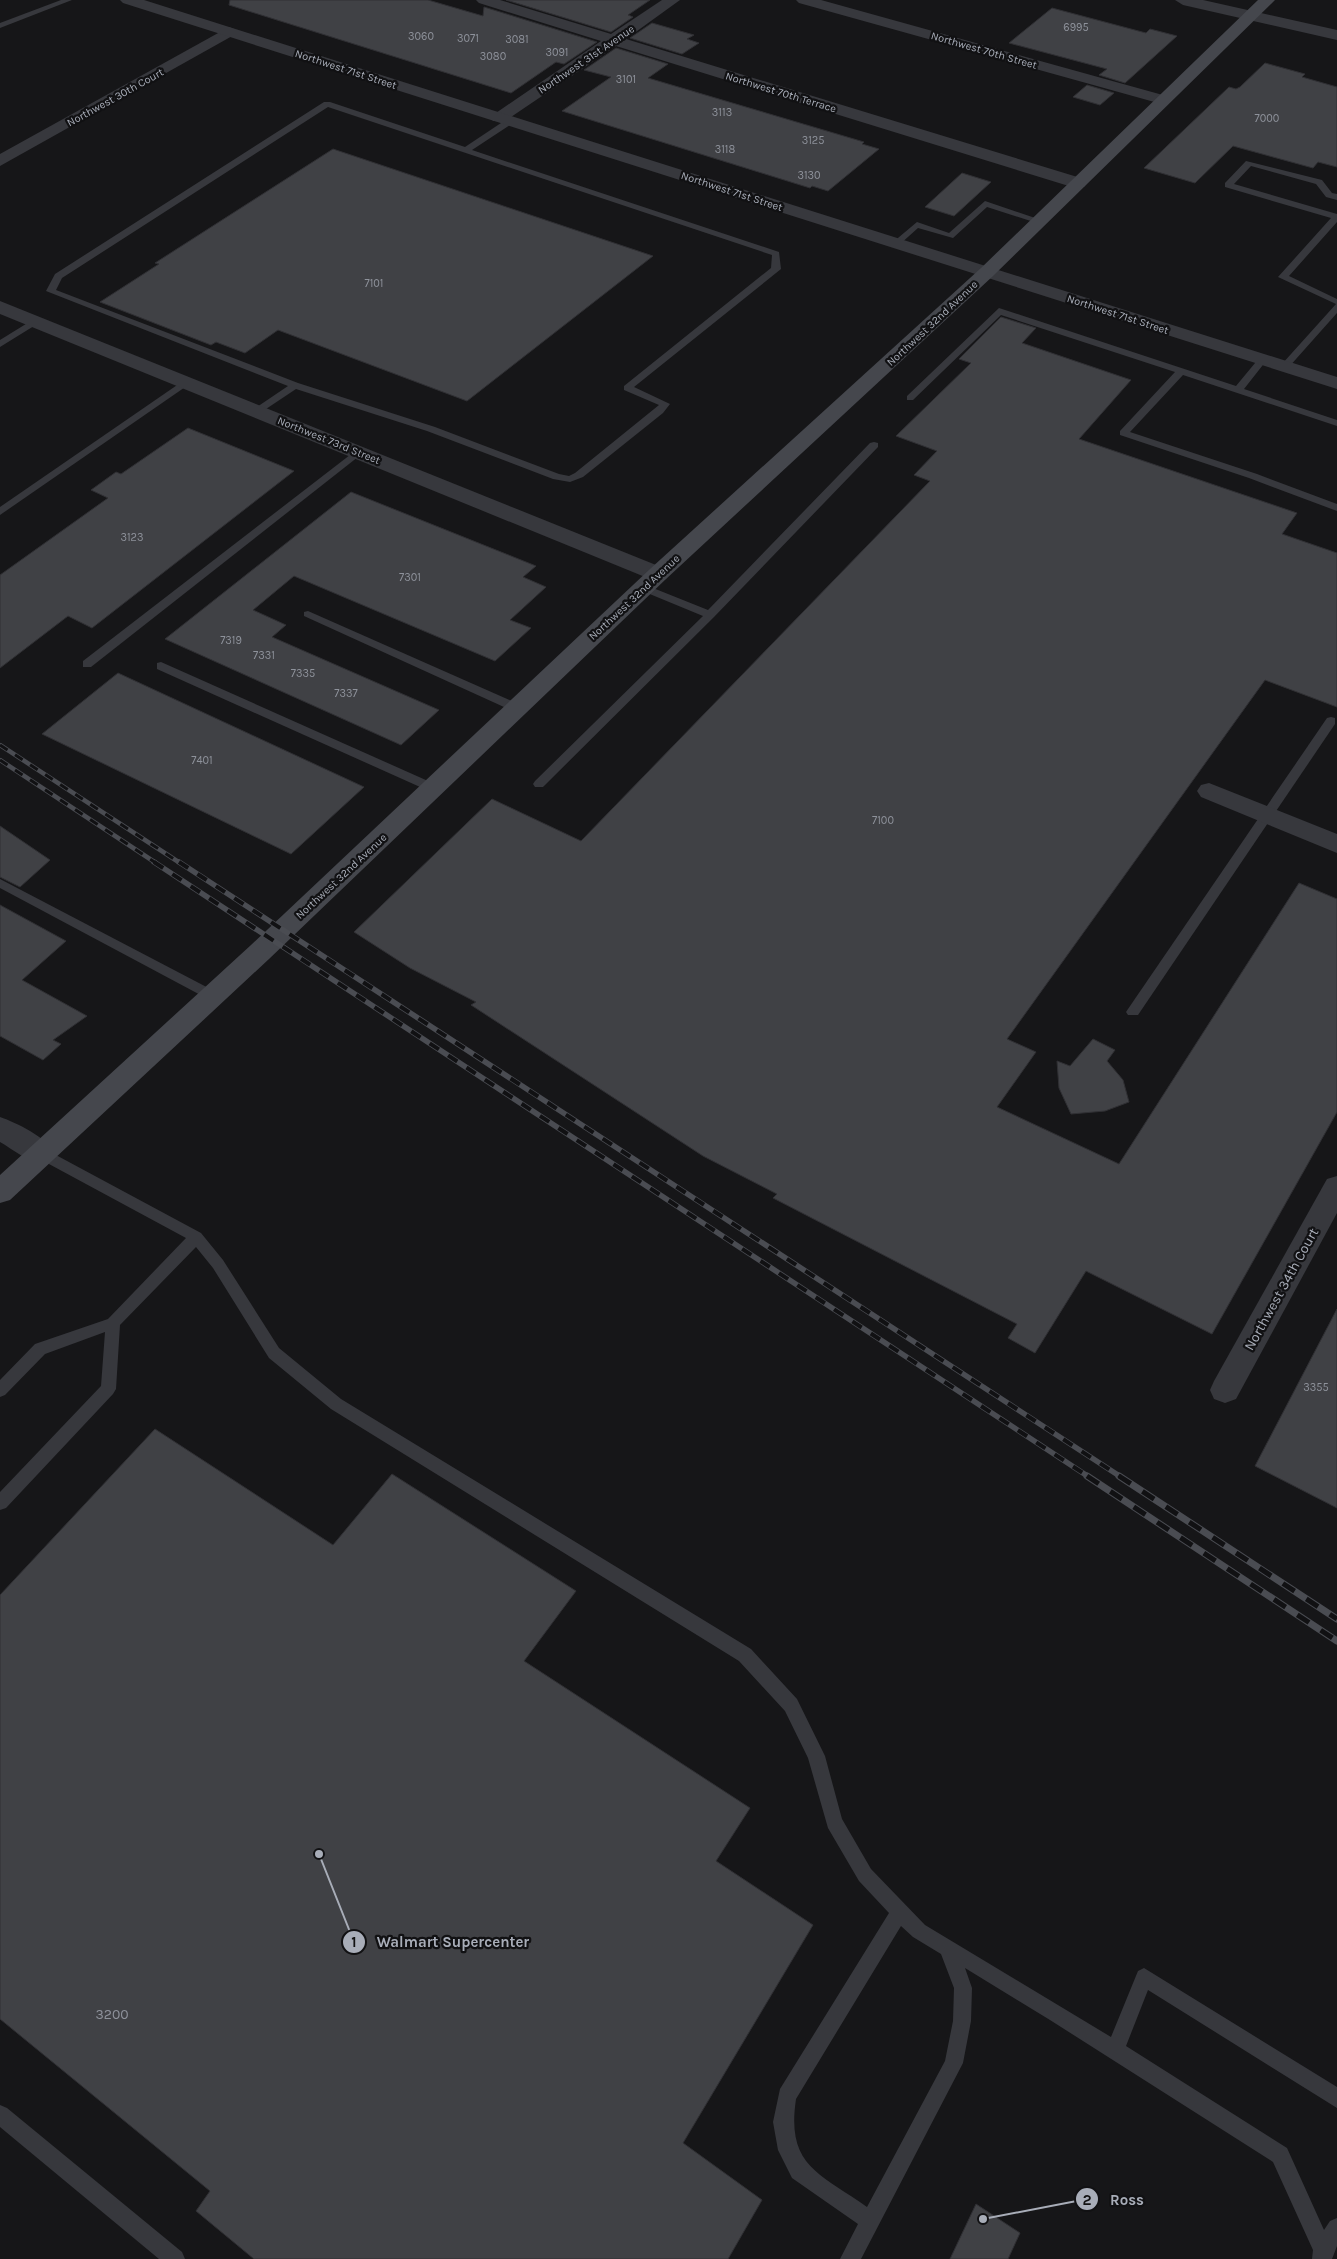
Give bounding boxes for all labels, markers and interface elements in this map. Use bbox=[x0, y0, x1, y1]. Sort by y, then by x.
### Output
house number: 6995 bbox=[1063, 21, 1089, 34]
street label: Northwest 31st Avenue bbox=[536, 22, 637, 96]
street label: Northwest 70th Street bbox=[929, 29, 1038, 72]
house number: 3060 bbox=[408, 30, 434, 43]
house number: 3071 bbox=[457, 32, 479, 45]
house number: 3081 bbox=[505, 33, 529, 46]
house number: 3091 bbox=[545, 46, 569, 59]
street label: Northwest 71st Street bbox=[293, 47, 398, 92]
house number: 3080 bbox=[480, 50, 506, 63]
street label: Northwest 30th Court bbox=[65, 65, 166, 129]
street label: Northwest 70th Terrace bbox=[724, 69, 838, 116]
house number: 3101 bbox=[616, 73, 636, 86]
house number: 3113 bbox=[712, 106, 732, 119]
house number: 7000 bbox=[1255, 112, 1279, 125]
house number: 3125 bbox=[802, 134, 824, 147]
house number: 3118 bbox=[715, 143, 736, 156]
street label: Northwest 71st Street bbox=[679, 169, 784, 214]
house number: 3130 bbox=[797, 169, 821, 182]
house number: 7101 bbox=[365, 277, 383, 290]
street label: Northwest 32nd Avenue bbox=[884, 278, 981, 369]
street label: Northwest 71st Street bbox=[1065, 292, 1170, 337]
street label: Northwest 73rd Street bbox=[276, 414, 382, 467]
house number: 3123 bbox=[120, 531, 144, 544]
street label: Northwest 32nd Avenue bbox=[586, 552, 683, 643]
house number: 7301 bbox=[399, 571, 421, 584]
house number: 7319 bbox=[220, 634, 242, 647]
house number: 7331 bbox=[253, 649, 275, 662]
house number: 7335 bbox=[291, 667, 315, 680]
house number: 7337 bbox=[334, 687, 358, 700]
house number: 7401 bbox=[191, 754, 213, 767]
house number: 7100 bbox=[872, 814, 894, 827]
street label: Northwest 32nd Avenue bbox=[293, 831, 390, 922]
street label: Northwest 34th Court bbox=[1241, 1225, 1322, 1353]
house number: 3355 bbox=[1303, 1381, 1329, 1394]
callout: Walmart Supercenter bbox=[341, 1927, 539, 1957]
text: 1 bbox=[351, 1933, 357, 1951]
text: Walmart Supercenter bbox=[377, 1933, 529, 1951]
house number: 3200 bbox=[96, 2006, 129, 2023]
callout: Ross bbox=[1075, 2184, 1154, 2214]
text: 2 bbox=[1082, 2191, 1092, 2209]
text: Ross bbox=[1110, 2191, 1144, 2209]

